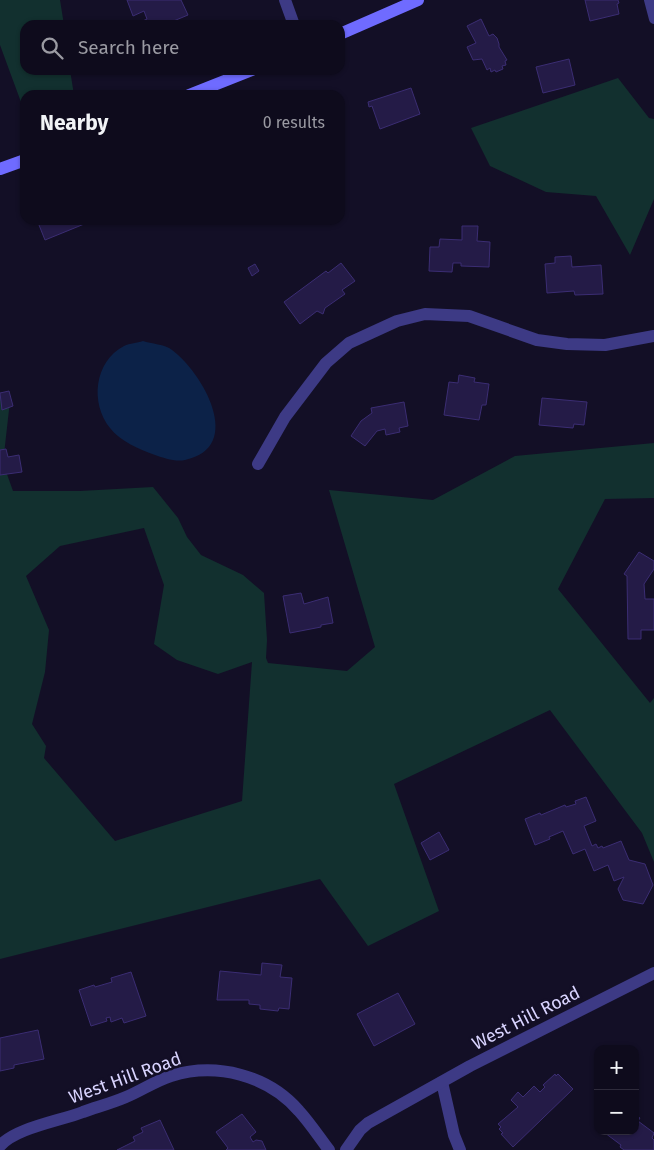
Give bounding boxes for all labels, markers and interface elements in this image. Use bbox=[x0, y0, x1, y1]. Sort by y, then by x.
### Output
search box bbox=[20, 20, 345, 75]
icon: search bbox=[38, 34, 66, 62]
text: Search here bbox=[78, 36, 179, 59]
text: Nearby bbox=[40, 110, 108, 136]
text: 0 results bbox=[263, 113, 325, 132]
street label: West Hill Road bbox=[468, 981, 584, 1055]
map controls bbox=[594, 1045, 639, 1135]
button: + bbox=[594, 1045, 639, 1090]
street label: West Hill Road bbox=[66, 1047, 184, 1109]
button: − bbox=[594, 1090, 639, 1135]

